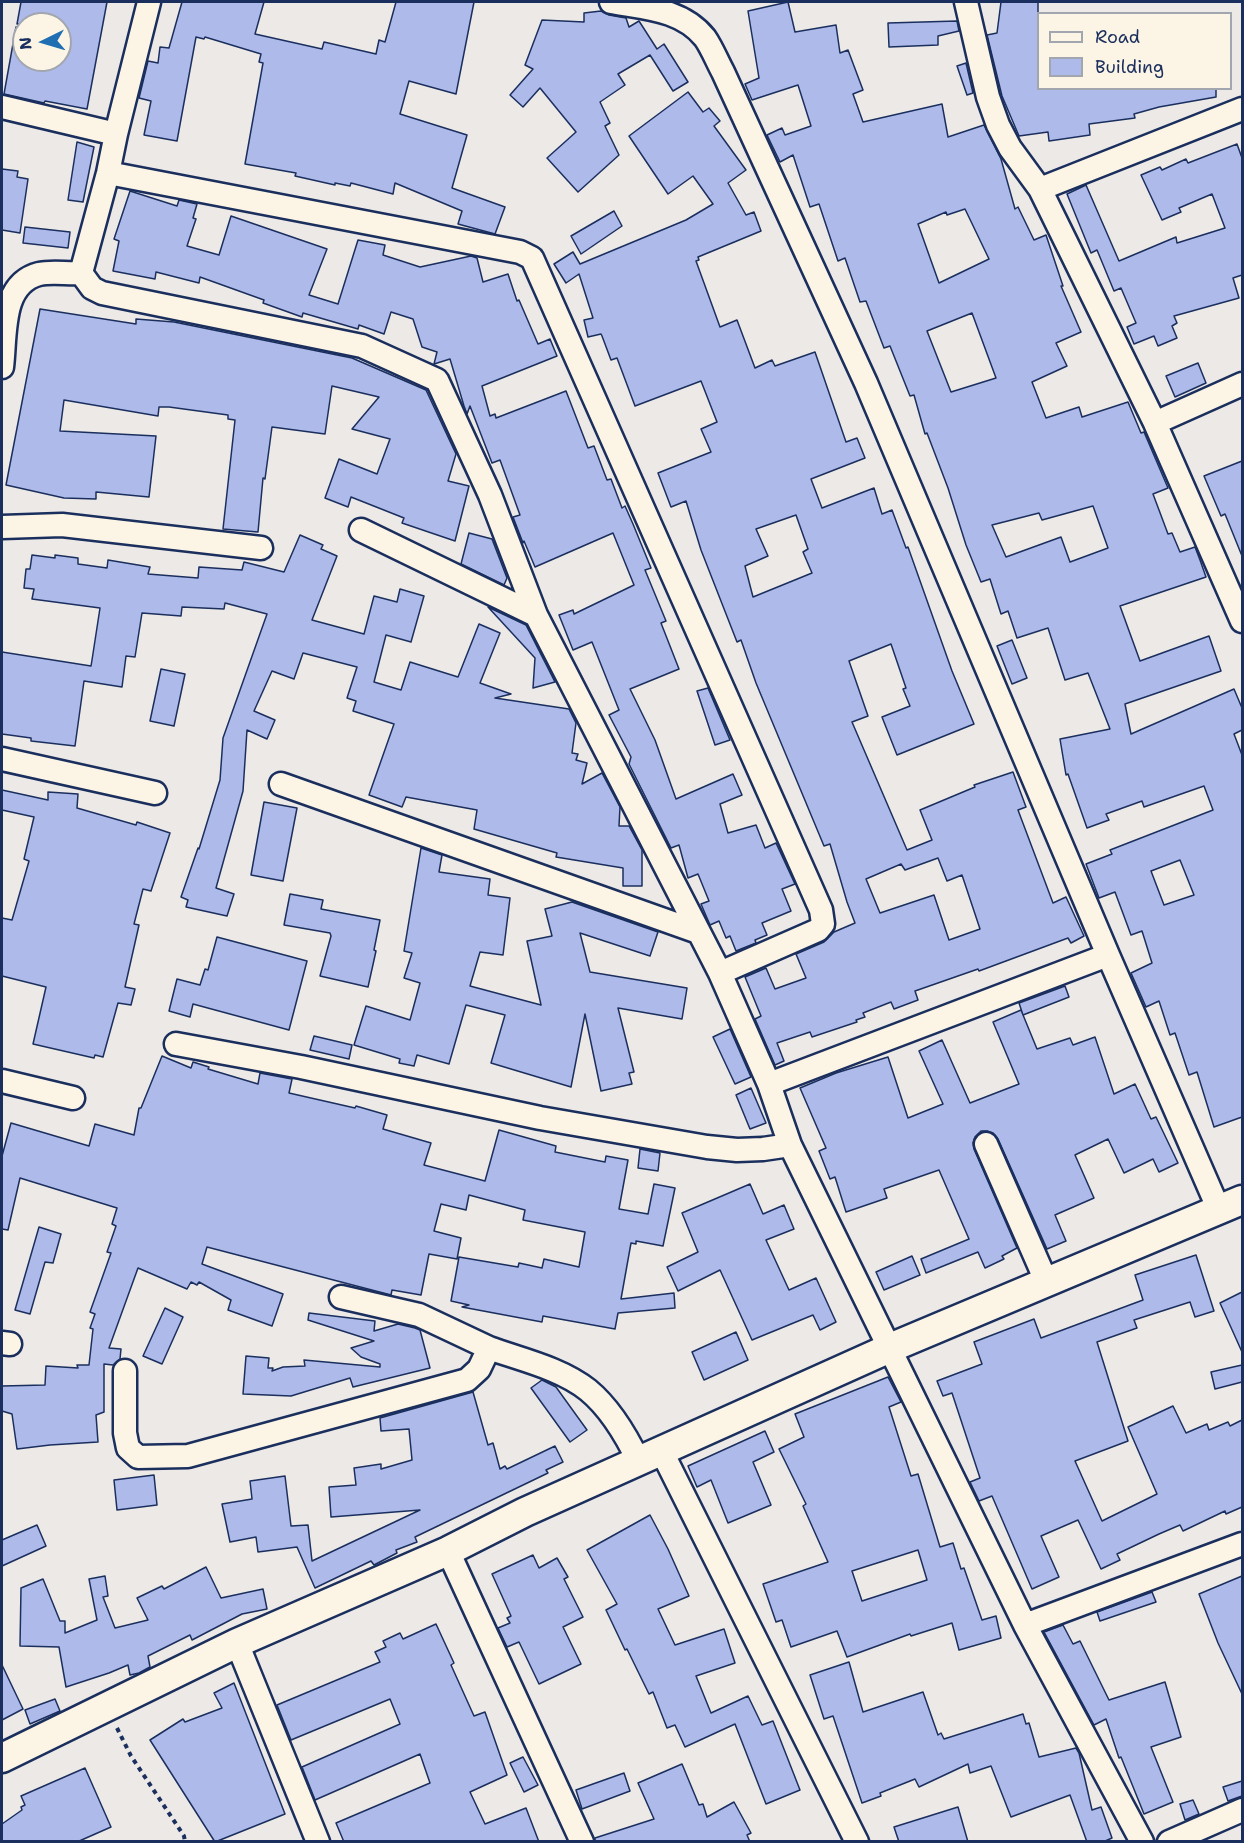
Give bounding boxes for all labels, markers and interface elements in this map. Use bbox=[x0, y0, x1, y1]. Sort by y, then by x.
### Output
north arrow bbox=[12, 12, 72, 72]
legend bbox=[1037, 12, 1232, 90]
text: Road bbox=[1095, 25, 1140, 49]
text: N bbox=[15, 36, 37, 51]
text: Building bbox=[1095, 55, 1164, 79]

